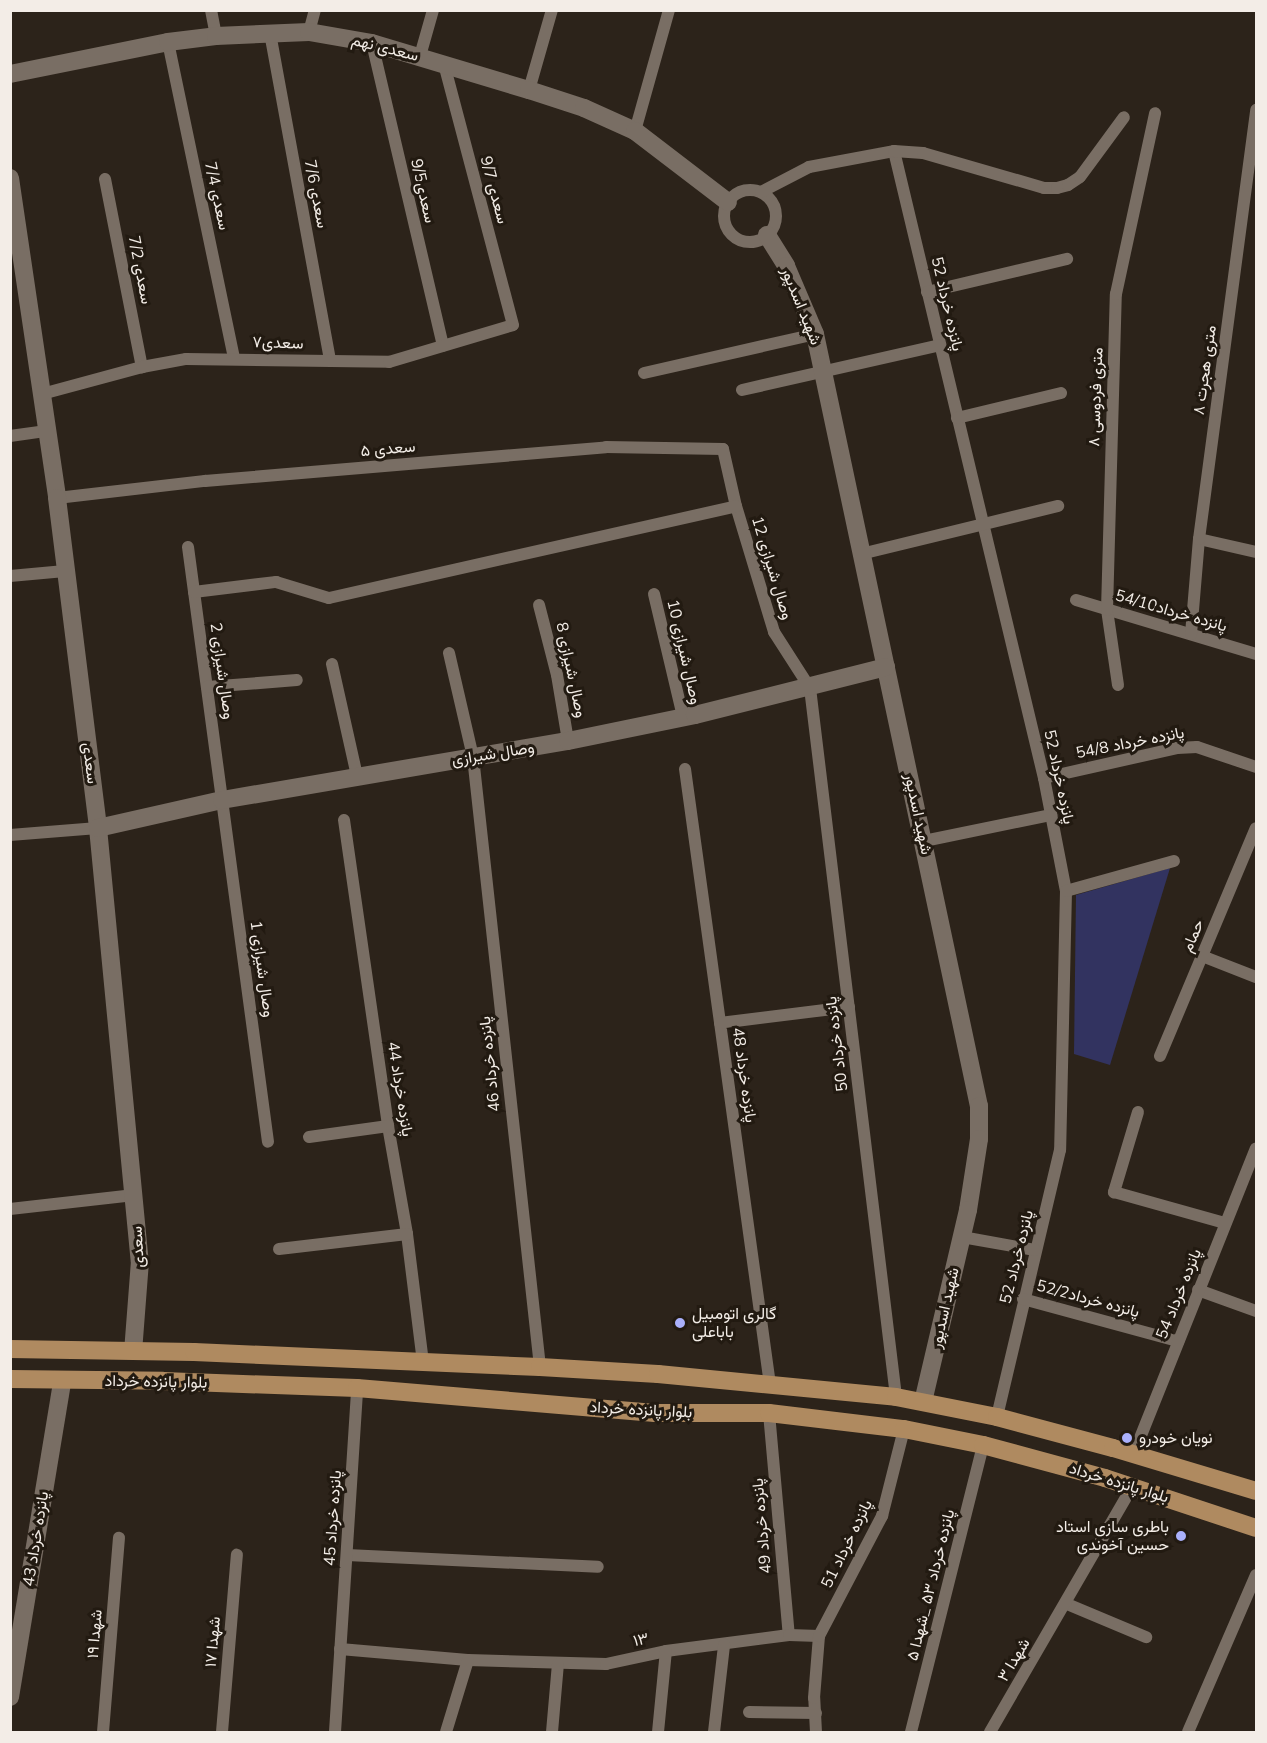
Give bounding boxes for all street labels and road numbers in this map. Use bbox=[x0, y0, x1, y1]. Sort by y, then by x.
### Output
street label: سعدی نهم bbox=[350, 30, 420, 66]
street label: سعدی 9/7 bbox=[476, 154, 512, 226]
street label: سعدی9/5 bbox=[406, 157, 440, 225]
street label: سعدی 7/6 bbox=[300, 158, 332, 230]
street label: سعدی 7/4 bbox=[200, 160, 234, 232]
street label: سعدی 7/2 bbox=[124, 234, 156, 306]
street label: پانزده خرداد 52 bbox=[927, 255, 967, 353]
street label: شهید اسدپور bbox=[777, 264, 825, 348]
street label: ۸ متری هجرت bbox=[1189, 324, 1221, 416]
street label: سعدی۷ bbox=[252, 333, 304, 353]
street label: ۸ متری فردوسی bbox=[1085, 347, 1107, 447]
street label: سعدی ۵ bbox=[360, 437, 416, 461]
street label: وصال شیرازی 12 bbox=[747, 514, 797, 622]
street label: پانزده خرداد54/10 bbox=[1113, 586, 1229, 636]
street label: وصال شیرازی 10 bbox=[663, 598, 705, 706]
street label: وصال شیرازی 8 bbox=[551, 620, 591, 720]
street label: وصال شیرازی 2 bbox=[206, 622, 238, 720]
street label: پانزده خرداد 54/8 bbox=[1074, 723, 1186, 763]
street label: پانزده خرداد 52 bbox=[1040, 728, 1078, 826]
street label: وصال شیرازی bbox=[450, 738, 536, 770]
street label: سعدی bbox=[78, 741, 102, 785]
street label: شهید اسدپور bbox=[900, 772, 936, 856]
street label: حمام bbox=[1178, 917, 1208, 955]
street label: وصال شیرازی 1 bbox=[246, 920, 278, 1018]
street label: پانزده خرداد 50 bbox=[822, 995, 852, 1093]
street label: پانزده خرداد 46 bbox=[475, 1015, 505, 1113]
street label: پانزده خرداد 48 bbox=[728, 1026, 760, 1124]
street label: پانزده خرداد 44 bbox=[383, 1040, 417, 1138]
street label: پانزده خرداد 52 bbox=[996, 1208, 1038, 1306]
street label: سعدی bbox=[127, 1226, 149, 1268]
street label: پانزده خرداد 54 bbox=[1152, 1246, 1206, 1342]
street label: شهید اسدپور bbox=[926, 1266, 964, 1350]
street label: پانزده خرداد52/2 bbox=[1034, 1276, 1142, 1322]
street label: بلوار پانزده خرداد bbox=[104, 1372, 208, 1392]
street label: بلوار پانزده خرداد bbox=[589, 1398, 693, 1422]
street label: بلوار پانزده خرداد bbox=[1067, 1459, 1171, 1507]
street label: پانزده خرداد 45 bbox=[320, 1470, 346, 1566]
street label: پانزده خرداد 49 bbox=[748, 1477, 776, 1575]
street label: پانزده خرداد 43 bbox=[19, 1490, 53, 1588]
street label: پانزده خرداد 51 bbox=[817, 1497, 877, 1591]
street label: پانزده خرداد ۵۳ _شهدا ۵ bbox=[903, 1507, 959, 1663]
street label: شهدا ۱۹ bbox=[83, 1609, 107, 1659]
street label: شهدا ۱۷ bbox=[201, 1616, 225, 1668]
street label: ۱۳ bbox=[632, 1629, 650, 1651]
street label: شهدا ۳ bbox=[994, 1635, 1034, 1685]

